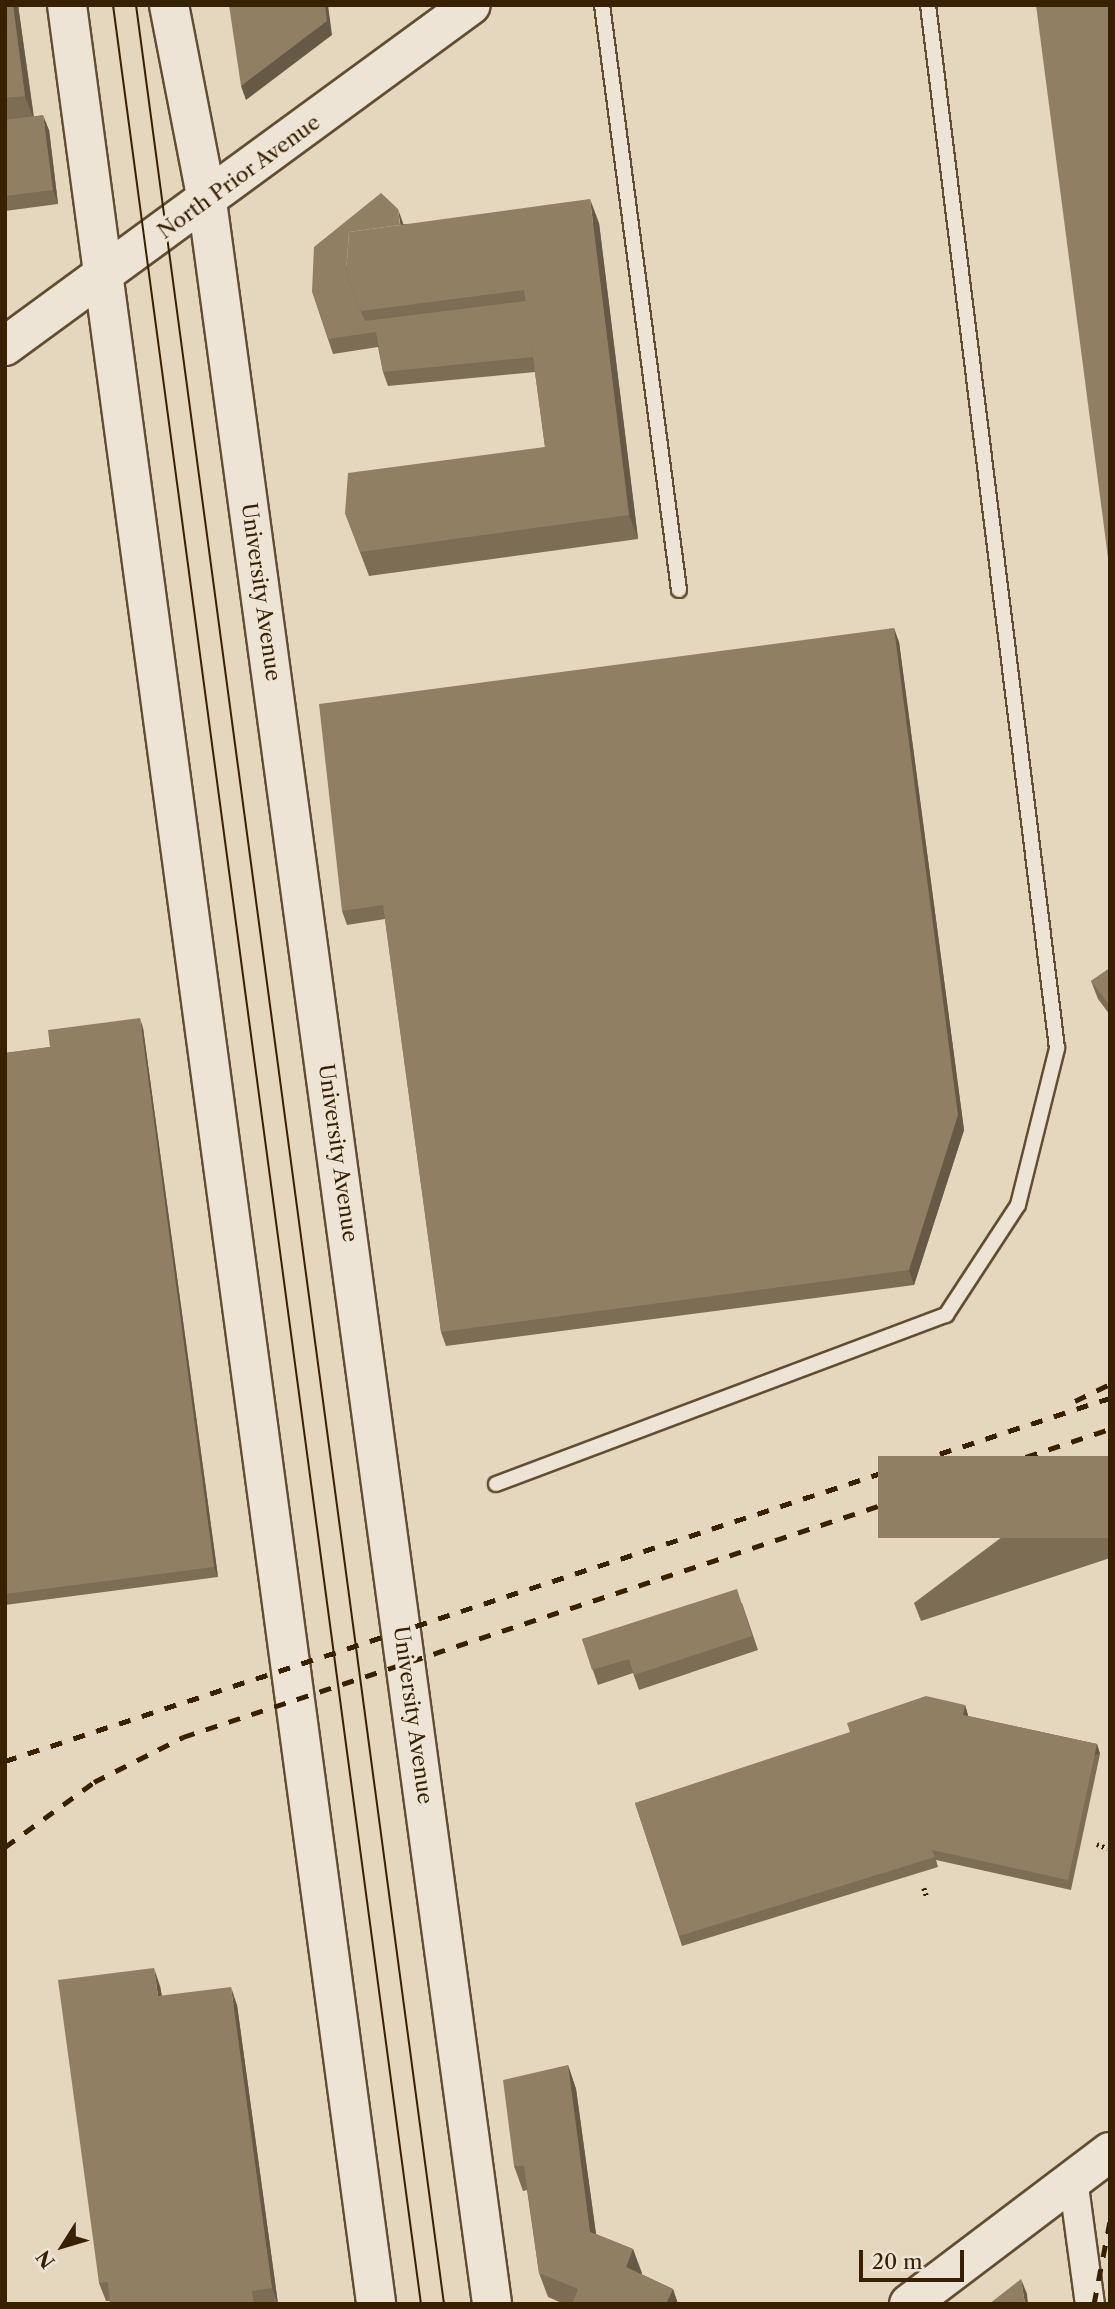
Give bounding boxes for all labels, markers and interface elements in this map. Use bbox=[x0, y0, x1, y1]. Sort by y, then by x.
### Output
street label: North Prior Avenue bbox=[152, 109, 326, 245]
street label: University Avenue bbox=[236, 500, 286, 684]
street label: University Avenue bbox=[313, 1061, 363, 1245]
street label: University Avenue bbox=[388, 1623, 438, 1807]
north arrow bbox=[28, 2211, 98, 2281]
scale bar bbox=[863, 2236, 968, 2280]
text: N bbox=[32, 2245, 60, 2272]
text: 20 m bbox=[872, 2249, 923, 2274]

